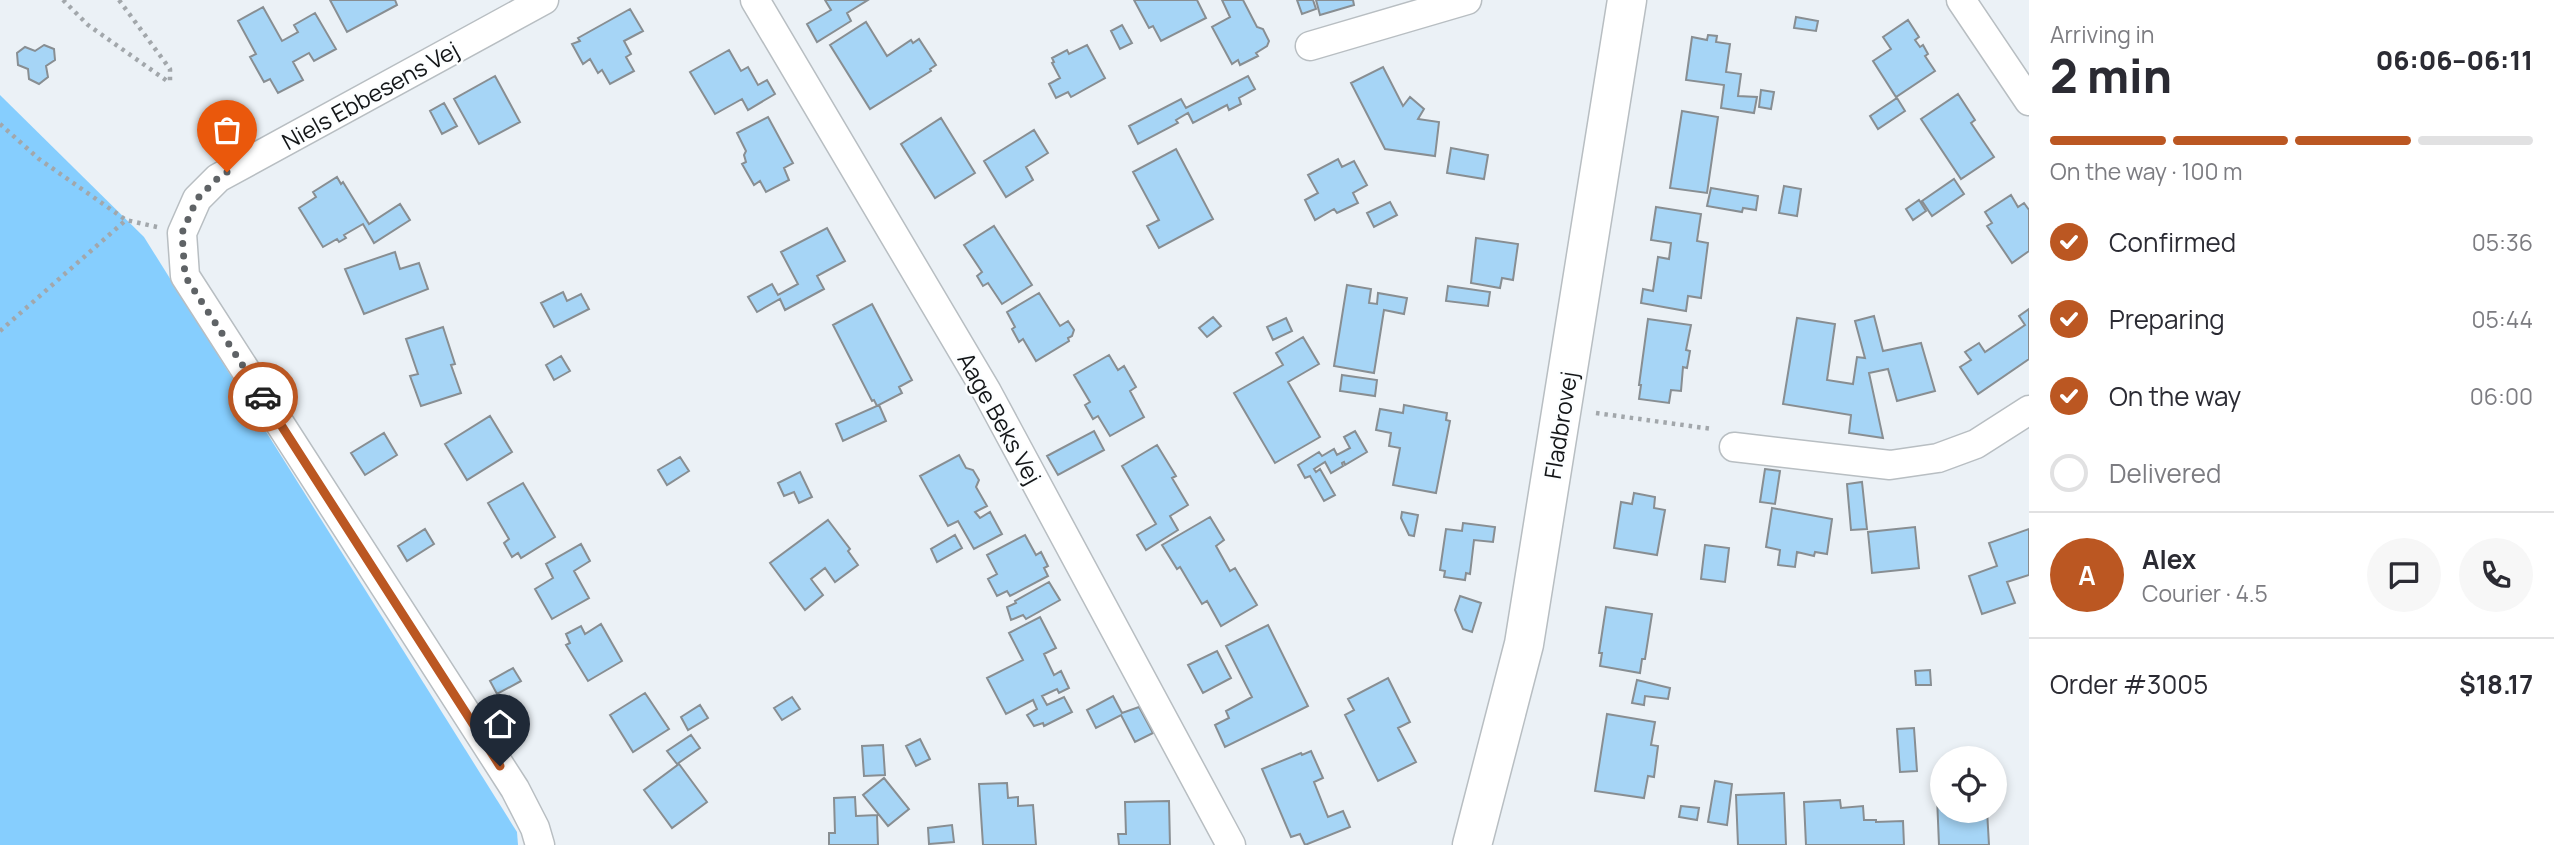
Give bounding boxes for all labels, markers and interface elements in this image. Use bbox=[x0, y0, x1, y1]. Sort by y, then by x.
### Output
text: Arriving in bbox=[2050, 18, 2155, 50]
street label: Niels Ebbesens Vej bbox=[276, 33, 464, 157]
text: 06:06–06:11 bbox=[2376, 42, 2533, 78]
text: 2 min bbox=[2050, 44, 2172, 107]
pin bbox=[197, 100, 257, 172]
icon: bag bbox=[208, 111, 246, 149]
text: On the way · 100 m bbox=[2050, 155, 2243, 187]
icon: check bbox=[2050, 223, 2088, 261]
text: Confirmed bbox=[2109, 224, 2236, 260]
text: 05:36 bbox=[2472, 226, 2533, 258]
icon: check bbox=[2050, 300, 2088, 338]
text: Preparing bbox=[2109, 301, 2225, 337]
text: 05:44 bbox=[2471, 303, 2533, 335]
street label: Aage Beks Vej bbox=[951, 346, 1049, 490]
courier bbox=[228, 362, 298, 432]
street label: Fladbrovej bbox=[1536, 369, 1584, 481]
icon: check bbox=[2050, 377, 2088, 415]
icon: car bbox=[244, 378, 282, 416]
text: On the way bbox=[2109, 378, 2241, 414]
text: 06:00 bbox=[2470, 380, 2533, 412]
text: Delivered bbox=[2109, 455, 2221, 491]
button: chat bbox=[2367, 538, 2441, 612]
button: phone bbox=[2459, 538, 2533, 612]
text: Alex bbox=[2142, 541, 2196, 577]
text: A bbox=[2078, 557, 2096, 593]
text: Courier · 4.5 bbox=[2142, 577, 2268, 609]
text: Order #3005 bbox=[2050, 666, 2208, 702]
text: $18.17 bbox=[2459, 666, 2533, 702]
pin bbox=[470, 694, 530, 766]
icon: home bbox=[481, 705, 519, 743]
map controls bbox=[1930, 746, 2007, 823]
button: locate bbox=[1930, 746, 2007, 823]

